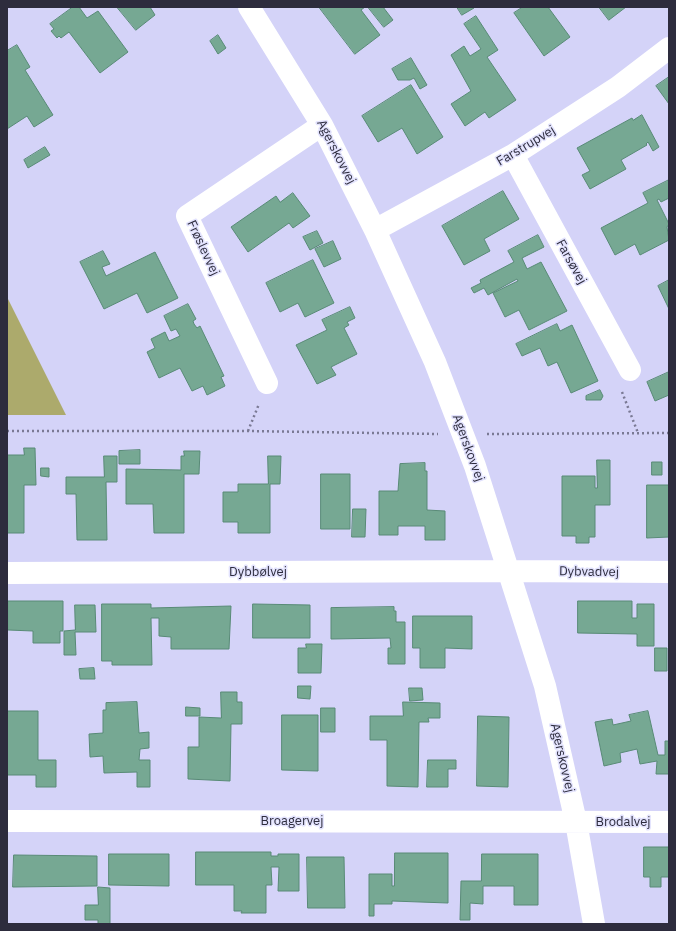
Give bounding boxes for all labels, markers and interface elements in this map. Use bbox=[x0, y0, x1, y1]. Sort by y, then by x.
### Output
street label: Agerskovvej bbox=[313, 117, 359, 187]
street label: Farstrupvej bbox=[494, 122, 558, 170]
street label: Frøslevvej bbox=[183, 218, 223, 278]
street label: Farsøvej bbox=[552, 237, 590, 287]
street label: Agerskovvej bbox=[449, 412, 487, 484]
street label: Dybbølvej bbox=[229, 564, 287, 580]
street label: Dybvadvej bbox=[559, 564, 619, 580]
street label: Agerskovvej bbox=[546, 722, 578, 794]
street label: Broagervej bbox=[261, 813, 323, 829]
street label: Brodalvej bbox=[595, 814, 651, 830]

